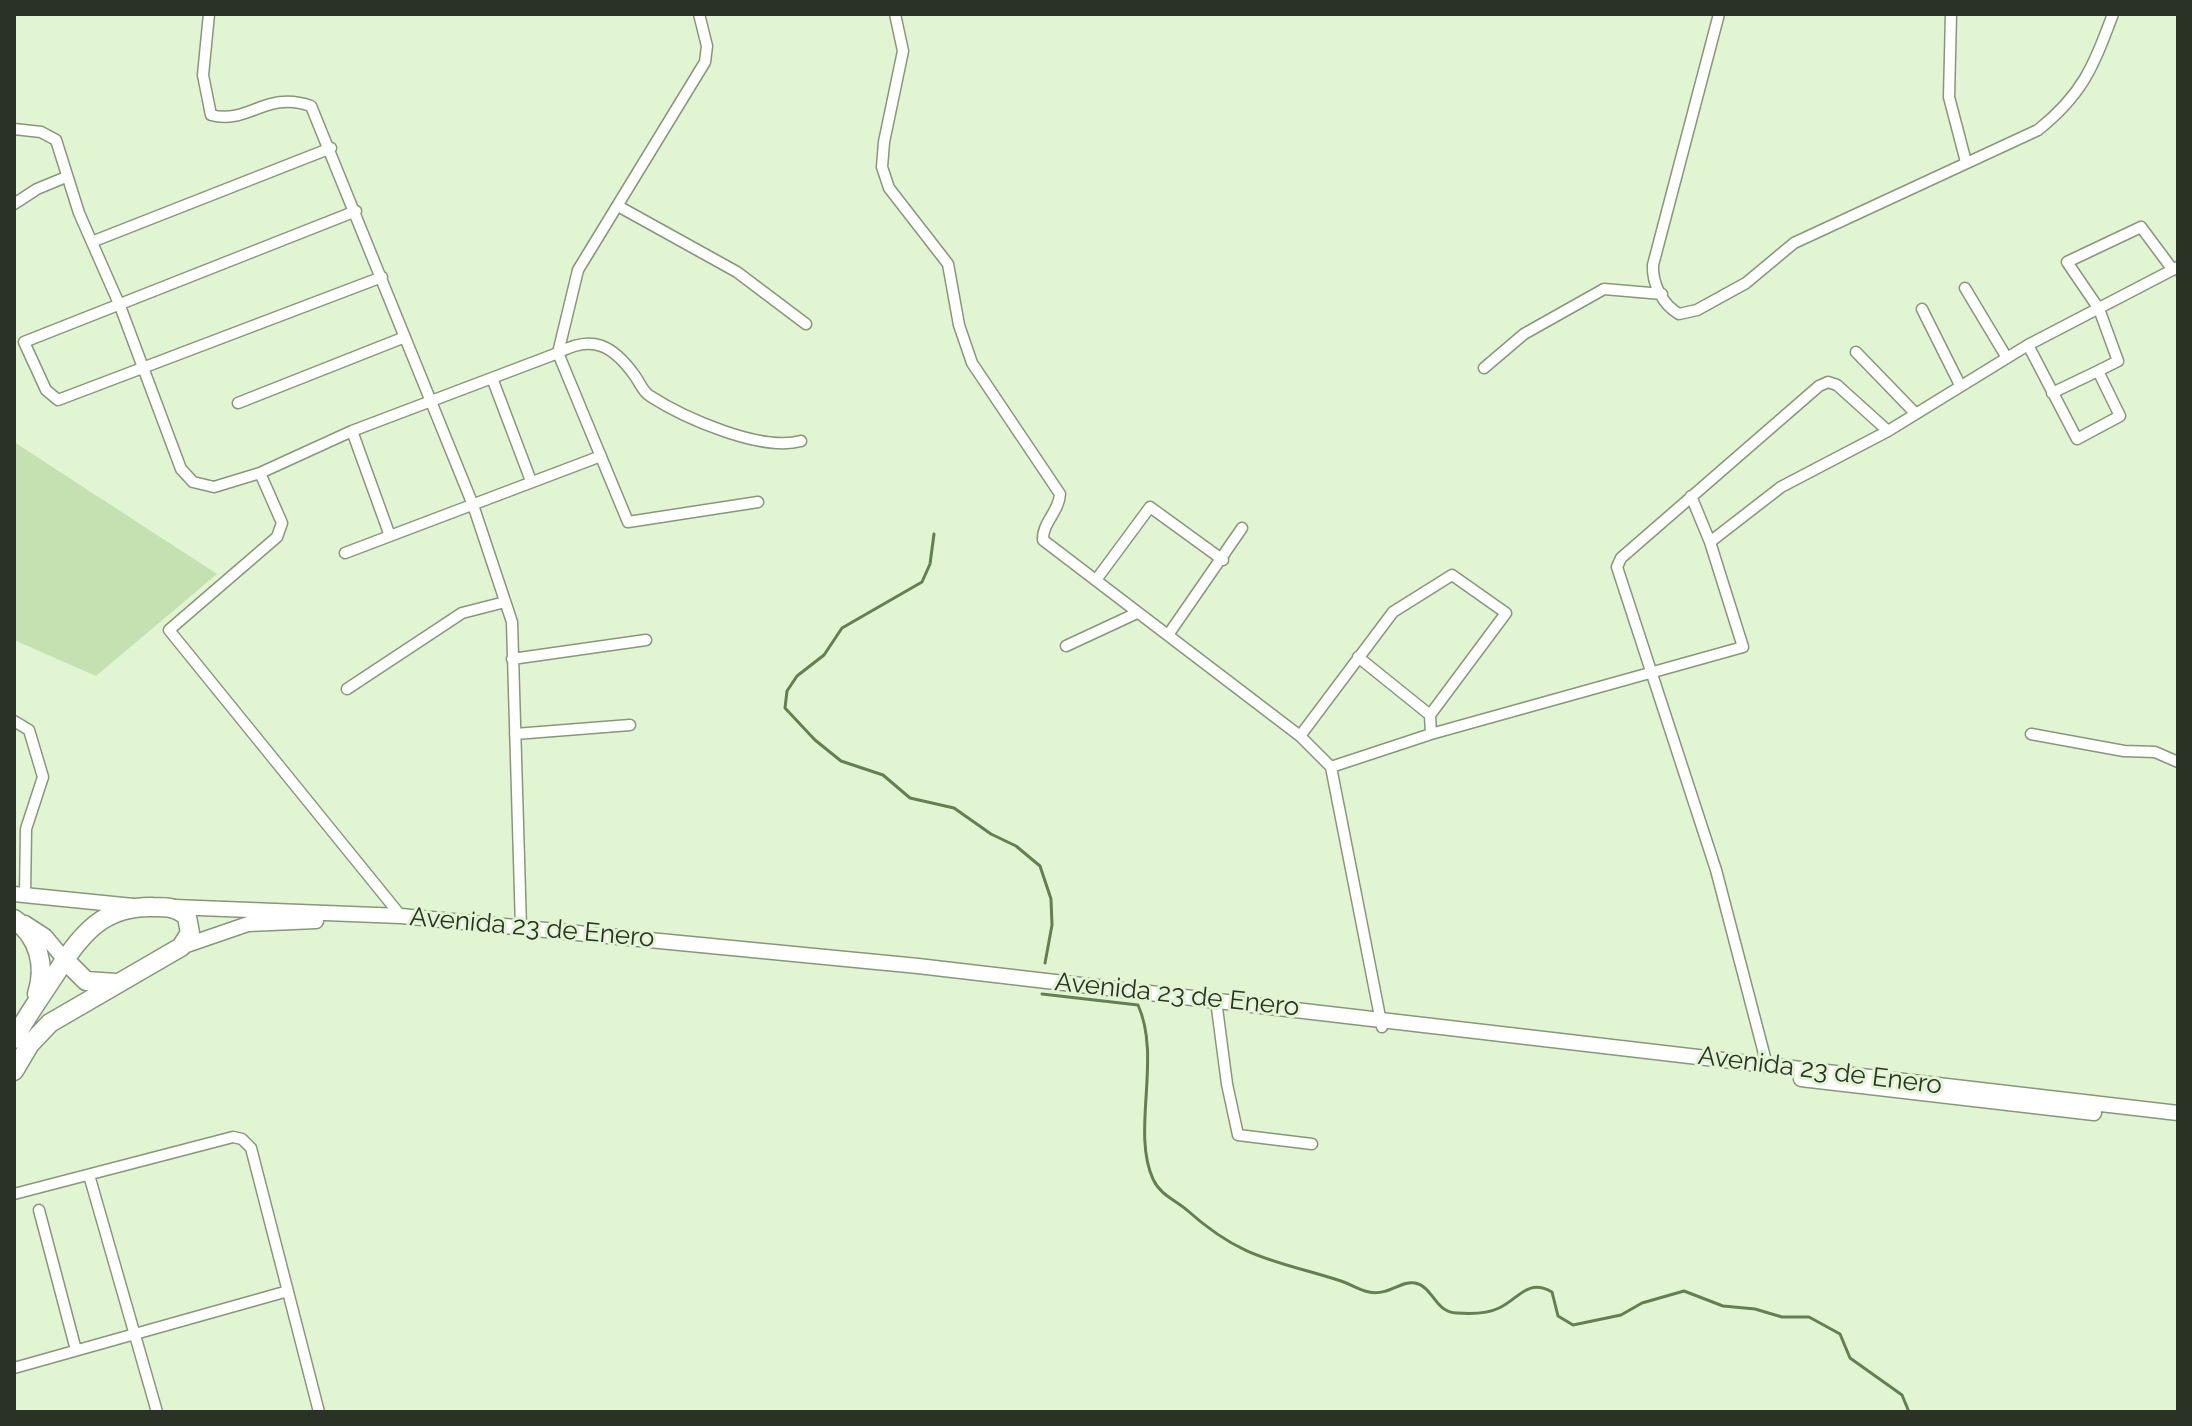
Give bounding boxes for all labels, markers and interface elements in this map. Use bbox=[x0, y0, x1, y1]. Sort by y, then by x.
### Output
street label: Avenida 23 de Enero bbox=[408, 902, 656, 954]
street label: Avenida 23 de Enero bbox=[1053, 967, 1301, 1023]
street label: Avenida 23 de Enero bbox=[1696, 1041, 1944, 1101]

